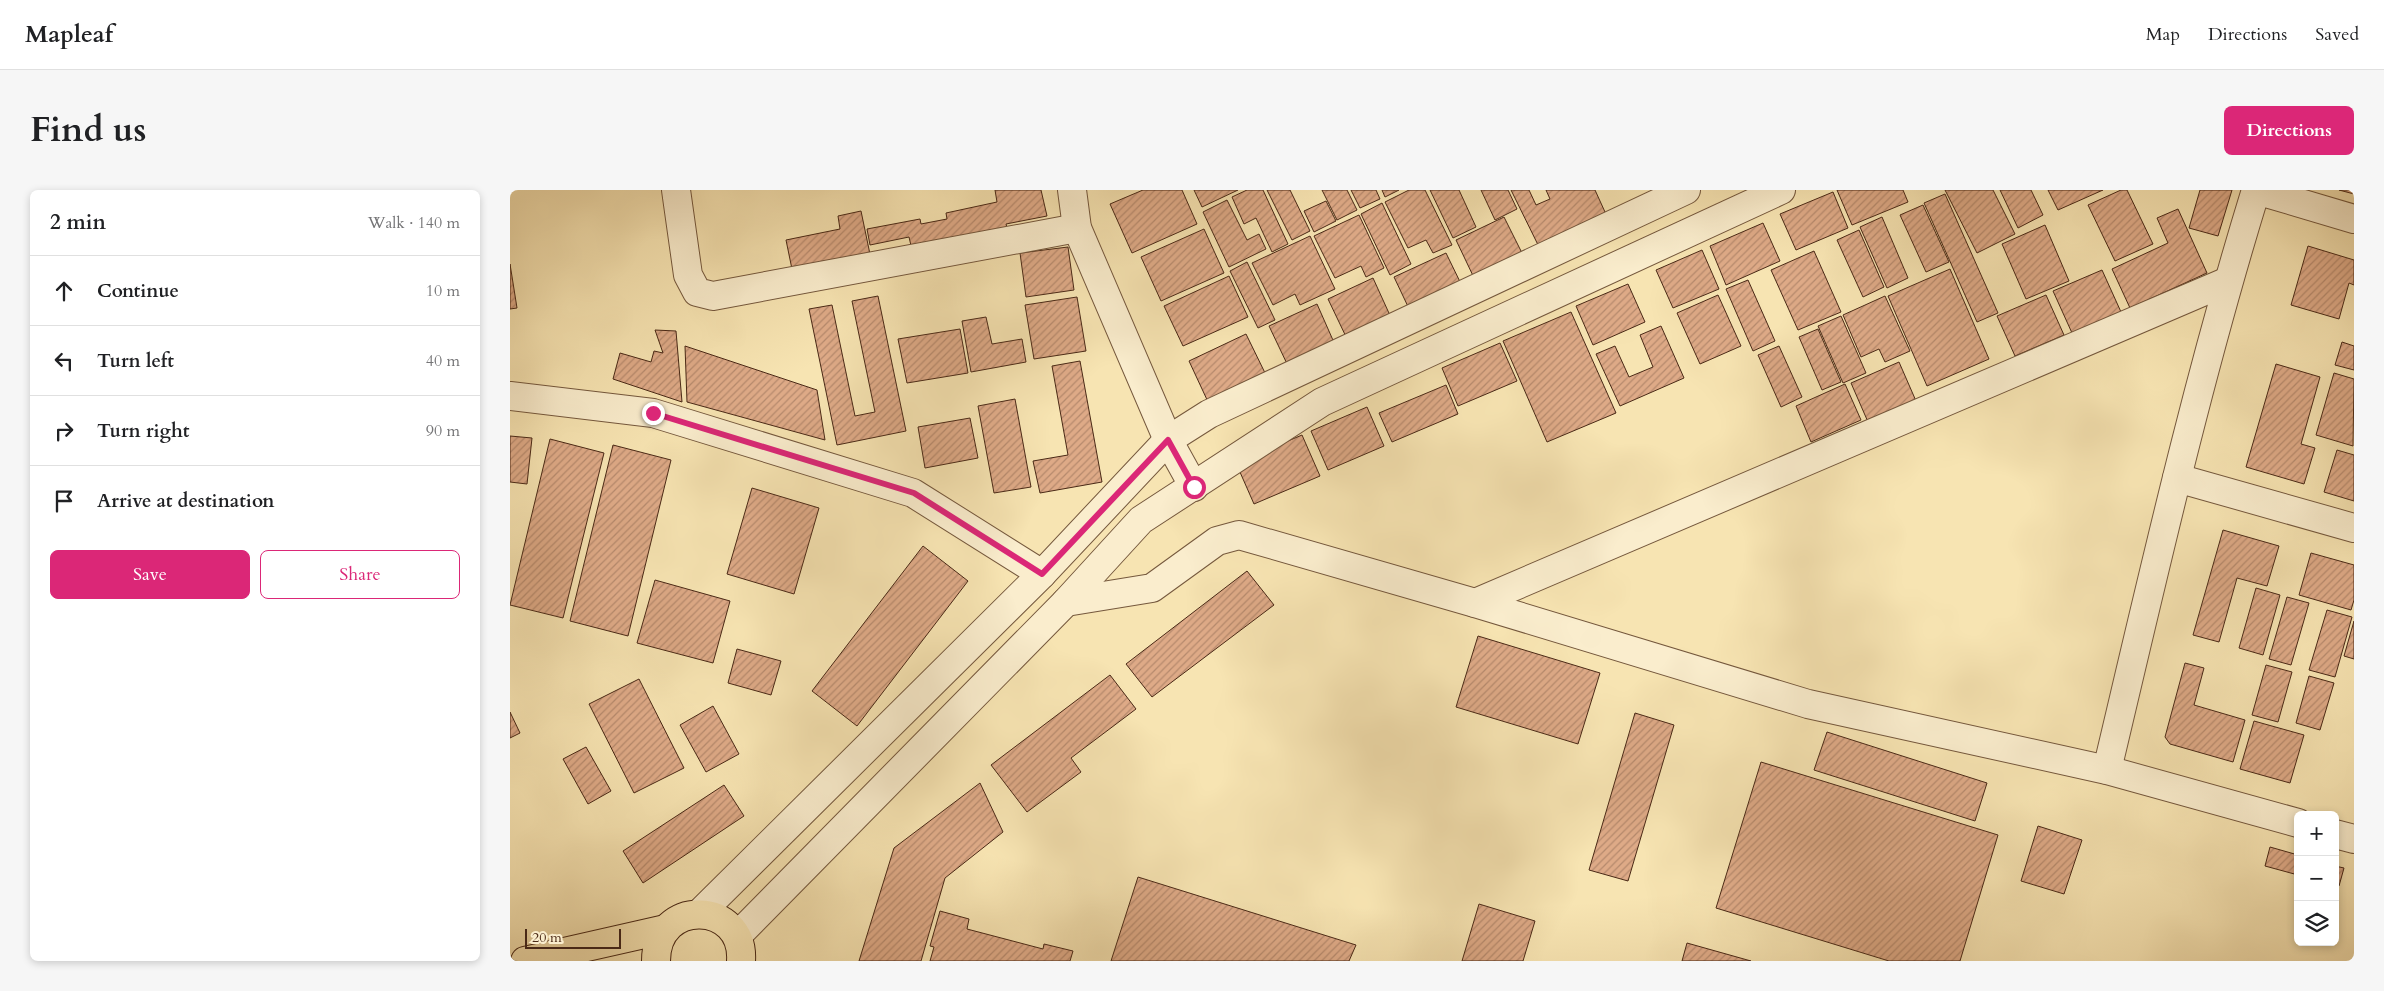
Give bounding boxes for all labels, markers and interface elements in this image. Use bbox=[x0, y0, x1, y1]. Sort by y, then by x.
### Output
text: Mapleaf bbox=[25, 18, 113, 51]
text: Map bbox=[2146, 22, 2180, 47]
text: Directions bbox=[2208, 22, 2287, 47]
text: Saved bbox=[2315, 22, 2359, 47]
text: Find us bbox=[30, 106, 146, 154]
button: Directions bbox=[2224, 106, 2354, 155]
text: 2 min bbox=[50, 208, 106, 237]
text: Walk · 140 m bbox=[368, 212, 460, 234]
icon: ahead bbox=[50, 277, 78, 305]
text: Continue bbox=[97, 278, 179, 304]
text: 10 m bbox=[426, 280, 460, 302]
icon: left bbox=[50, 347, 78, 375]
text: Turn left bbox=[97, 348, 174, 374]
text: 40 m bbox=[426, 350, 460, 372]
route end bbox=[642, 402, 665, 425]
icon: right bbox=[50, 417, 78, 445]
text: Turn right bbox=[97, 418, 189, 444]
text: 90 m bbox=[426, 420, 460, 442]
route start bbox=[1183, 476, 1206, 499]
icon: arrive bbox=[50, 487, 78, 515]
text: Arrive at destination bbox=[97, 488, 274, 514]
button: Save bbox=[50, 550, 250, 599]
button: Share bbox=[260, 550, 460, 599]
map controls bbox=[2294, 811, 2339, 946]
button: + bbox=[2294, 811, 2339, 856]
button: − bbox=[2294, 856, 2339, 901]
button: layers bbox=[2294, 901, 2339, 946]
scale bar bbox=[525, 926, 621, 949]
text: 20 m bbox=[532, 928, 562, 947]

